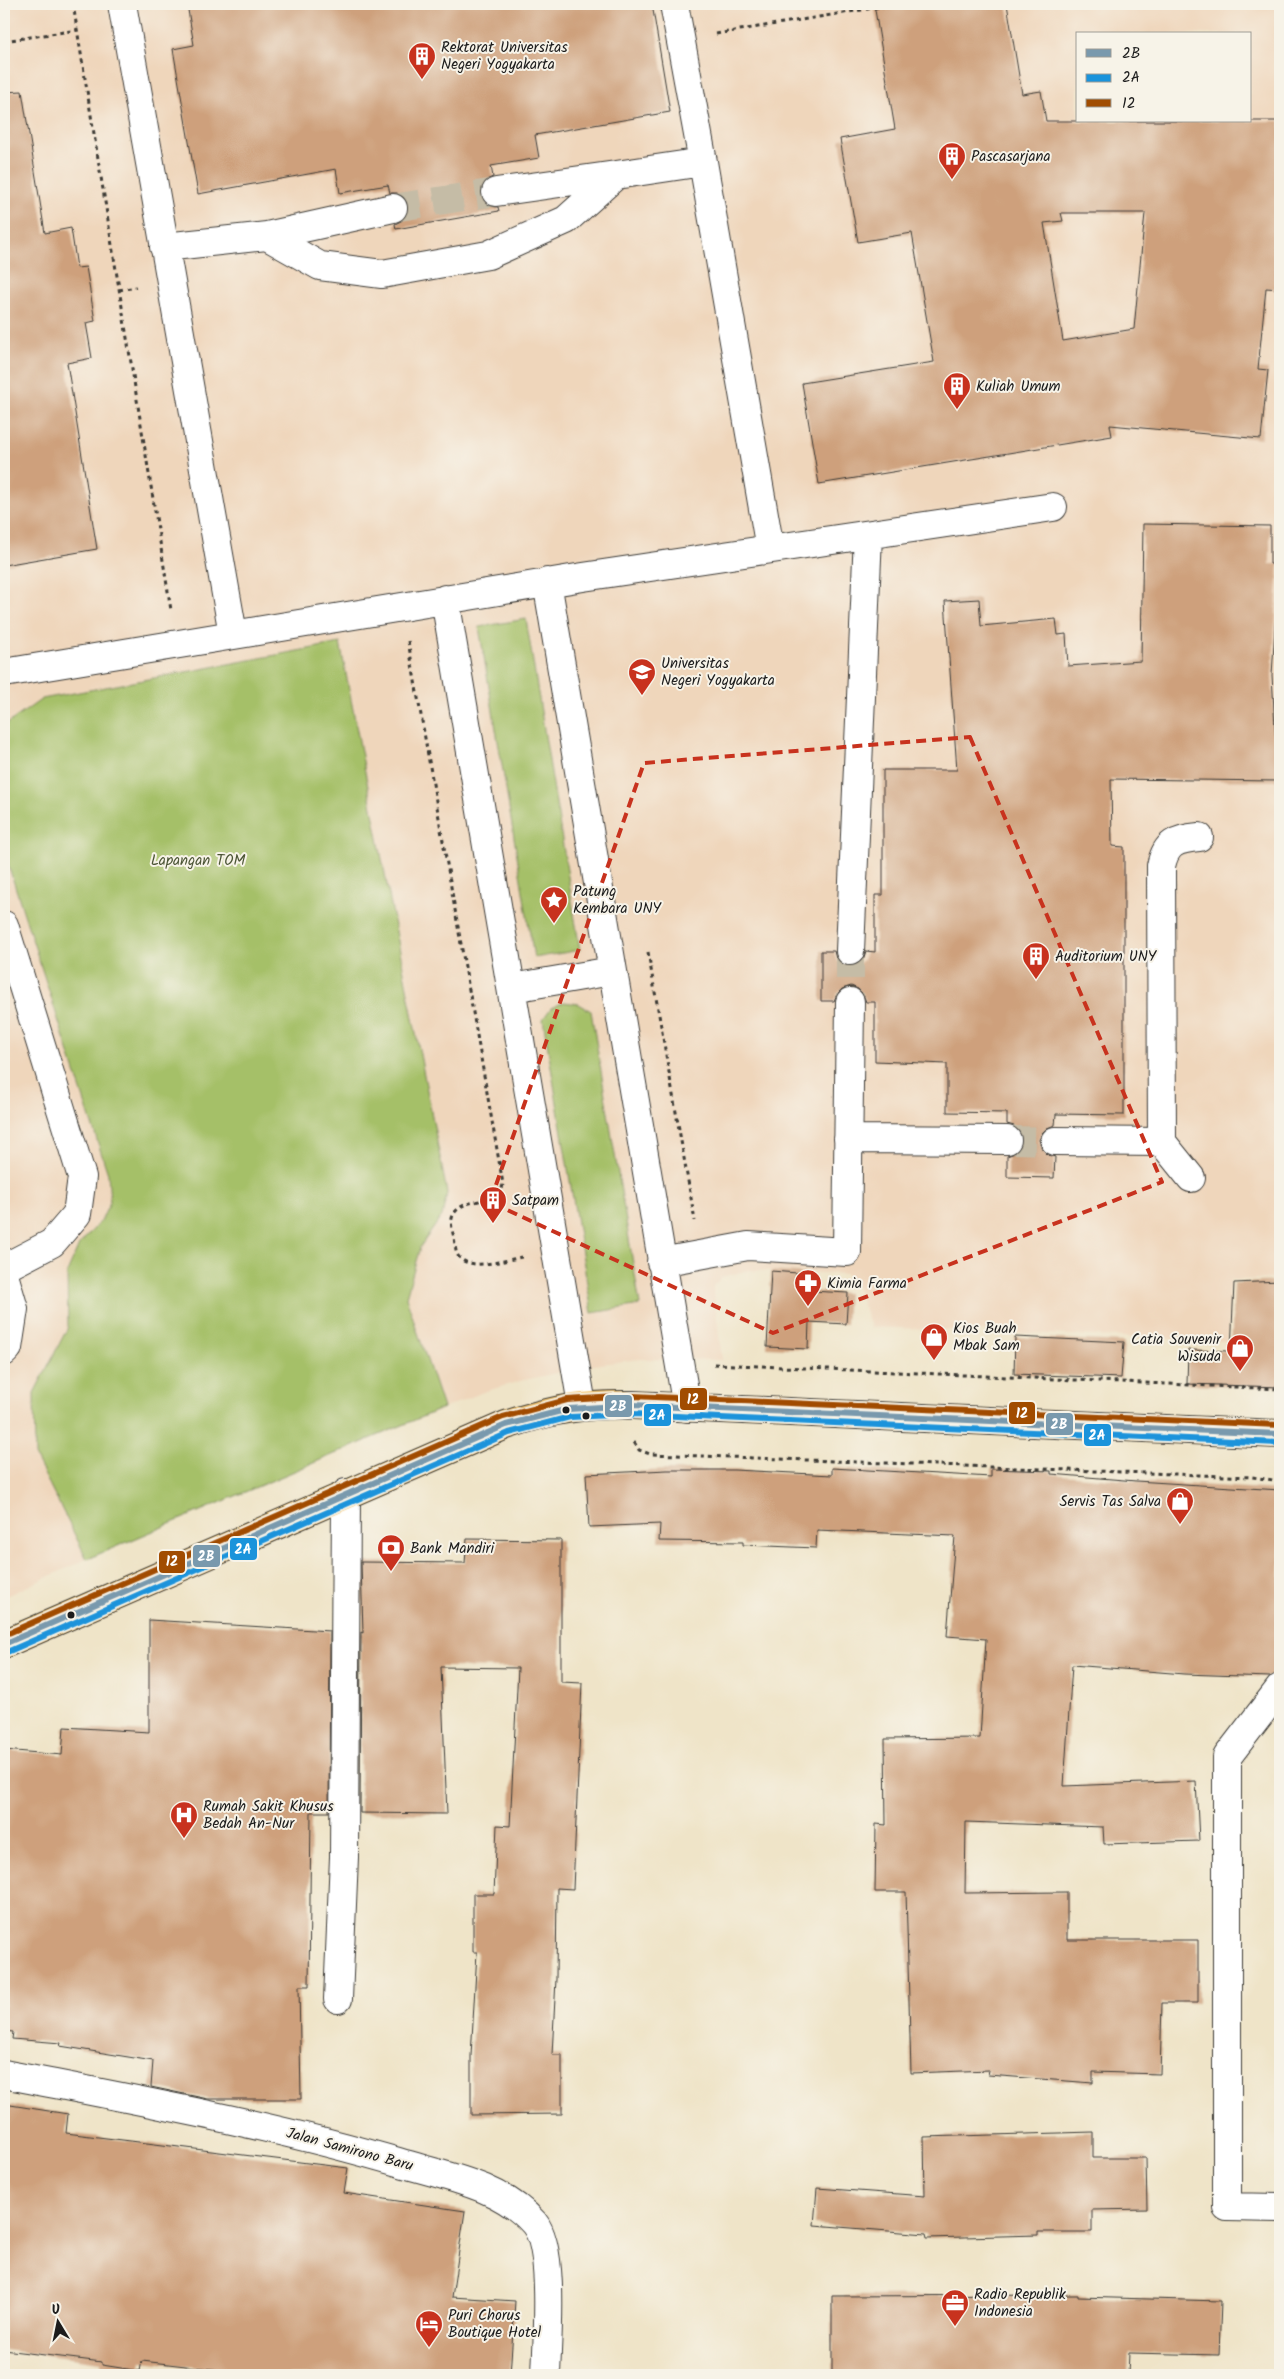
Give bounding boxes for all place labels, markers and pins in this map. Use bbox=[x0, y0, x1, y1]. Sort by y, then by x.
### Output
place label: Rektorat Universitas Negeri Yogyakarta bbox=[441, 36, 568, 77]
building icon: Rektorat Universitas Negeri Yogyakarta bbox=[407, 41, 437, 80]
building icon: Pascasarjana bbox=[937, 141, 967, 180]
place label: Pascasarjana bbox=[971, 145, 1051, 169]
building icon: Kuliah Umum bbox=[942, 371, 972, 410]
place label: Kuliah Umum bbox=[976, 375, 1061, 399]
place label: Universitas Negeri Yogyakarta bbox=[661, 652, 775, 693]
school or university icon: Universitas Negeri Yogyakarta bbox=[627, 657, 657, 696]
place label: Patung Kembara UNY bbox=[573, 880, 663, 921]
place icon: Patung Kembara UNY bbox=[539, 885, 569, 924]
building icon: Auditorium UNY bbox=[1021, 941, 1051, 980]
place label: Auditorium UNY bbox=[1055, 945, 1158, 969]
building icon: Satpam bbox=[478, 1185, 508, 1224]
place label: Satpam bbox=[512, 1189, 559, 1213]
pharmacy icon: Kimia Farma bbox=[793, 1268, 823, 1307]
place label: Kimia Farma bbox=[827, 1272, 907, 1296]
place label: Kios Buah Mbak Sam bbox=[953, 1317, 1020, 1358]
shop icon: Kios Buah Mbak Sam bbox=[919, 1322, 949, 1361]
place label: Catia Souvenir Wisuda bbox=[1131, 1328, 1222, 1369]
shop icon: Catia Souvenir Wisuda bbox=[1225, 1333, 1255, 1372]
unlabelled marker bbox=[561, 1405, 571, 1415]
unlabelled marker bbox=[581, 1411, 591, 1421]
shop icon: Servis Tas Salva bbox=[1165, 1486, 1195, 1525]
place label: Servis Tas Salva bbox=[1060, 1490, 1161, 1514]
bank icon: Bank Mandiri bbox=[376, 1533, 406, 1572]
place label: Bank Mandiri bbox=[410, 1537, 496, 1561]
unlabelled marker bbox=[66, 1610, 76, 1620]
place label: Rumah Sakit Khusus Bedah An-Nur bbox=[203, 1795, 334, 1836]
hospital icon: Rumah Sakit Khusus Bedah An-Nur bbox=[169, 1800, 199, 1839]
place label: Radio Republik Indonesia bbox=[974, 2283, 1067, 2324]
office icon: Radio Republik Indonesia bbox=[940, 2288, 970, 2327]
place label: Puri Chorus Boutique Hotel bbox=[448, 2304, 541, 2345]
hotel icon: Puri Chorus Boutique Hotel bbox=[414, 2309, 444, 2348]

